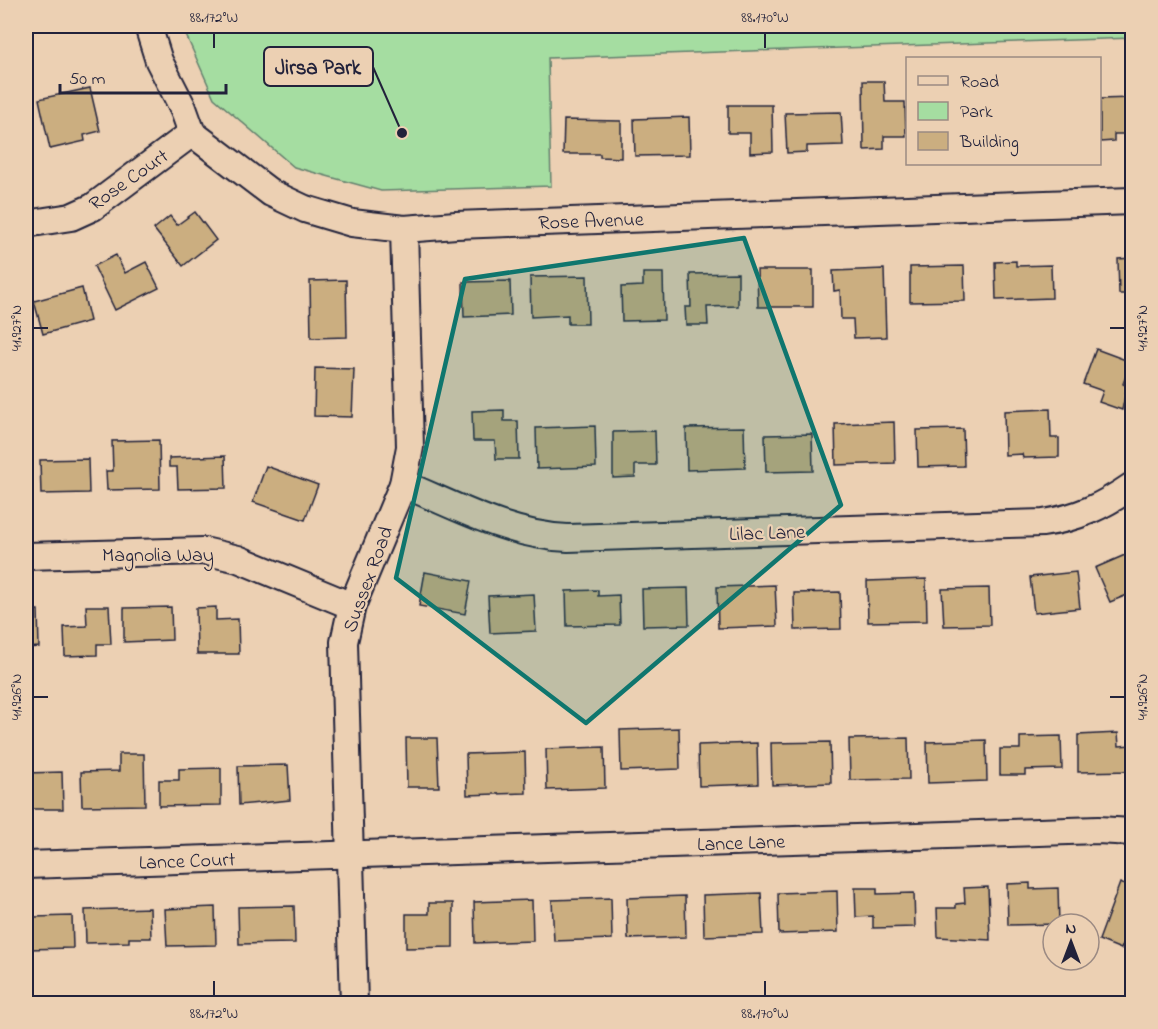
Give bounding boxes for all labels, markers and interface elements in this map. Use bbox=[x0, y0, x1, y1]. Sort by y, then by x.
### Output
text: 88.172°W bbox=[190, 7, 238, 29]
text: 88.170°W bbox=[741, 7, 789, 29]
callout: Jirsa Park bbox=[264, 47, 373, 86]
text: Jirsa Park bbox=[275, 54, 362, 84]
scale bar bbox=[60, 57, 226, 95]
legend bbox=[906, 57, 1101, 165]
text: 50 m bbox=[69, 67, 106, 93]
text: Road bbox=[960, 70, 999, 96]
text: Park bbox=[960, 100, 993, 126]
text: Building bbox=[959, 130, 1019, 157]
street label: Rose Court bbox=[84, 143, 175, 219]
street label: Rose Avenue bbox=[538, 206, 644, 239]
text: 41.927°N bbox=[6, 305, 28, 351]
text: 41.927°N bbox=[1132, 305, 1154, 351]
street label: Lilac Lane bbox=[729, 519, 806, 550]
street label: Sussex Road bbox=[337, 523, 402, 637]
street label: Magnolia Way bbox=[102, 542, 214, 572]
text: 41.926°N bbox=[6, 674, 28, 720]
text: 41.926°N bbox=[1132, 674, 1154, 720]
street label: Lance Lane bbox=[697, 828, 786, 861]
street label: Lance Court bbox=[138, 846, 236, 879]
north arrow bbox=[1041, 912, 1101, 972]
text: N bbox=[1066, 917, 1077, 941]
text: 88.172°W bbox=[190, 1003, 238, 1025]
text: 88.170°W bbox=[741, 1003, 789, 1025]

